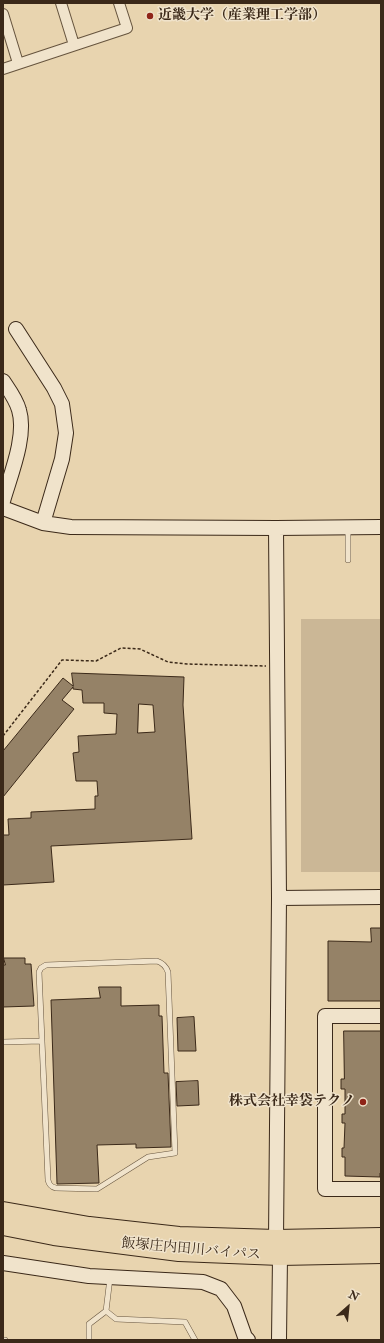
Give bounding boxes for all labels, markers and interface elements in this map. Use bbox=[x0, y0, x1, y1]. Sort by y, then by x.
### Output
place label: 近畿大学（産業理工学部） bbox=[158, 8, 326, 24]
marker: 近畿大学（産業理工学部） bbox=[145, 11, 155, 21]
place label: 株式会社幸袋テクノ bbox=[229, 1094, 355, 1110]
marker: 株式会社幸袋テクノ bbox=[358, 1097, 368, 1107]
street label: 飯塚庄内田川バイパス bbox=[121, 1236, 261, 1264]
north arrow bbox=[328, 1287, 368, 1327]
text: N bbox=[346, 1288, 361, 1304]

